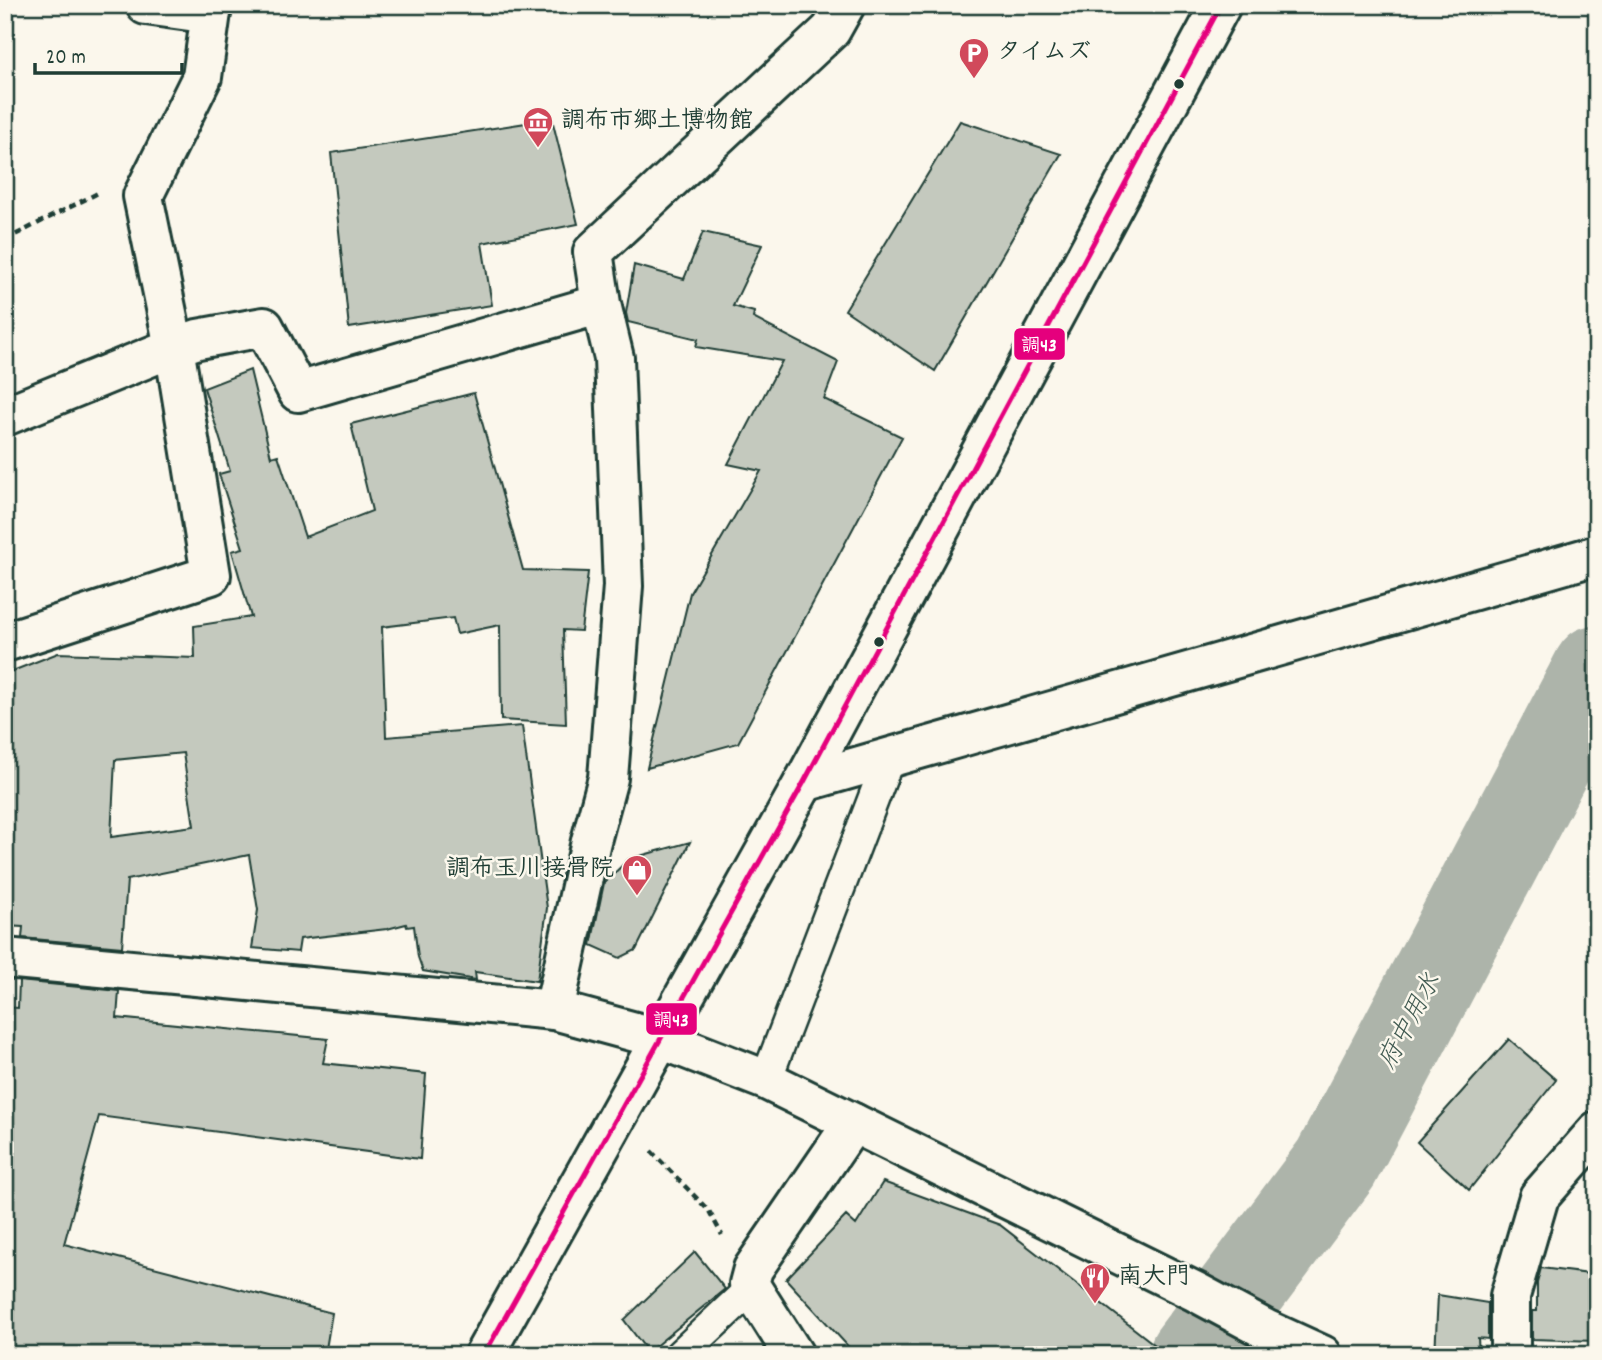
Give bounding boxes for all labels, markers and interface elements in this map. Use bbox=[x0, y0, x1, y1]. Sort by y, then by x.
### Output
scale bar bbox=[35, 32, 182, 76]
parking icon: タイムズ bbox=[957, 36, 991, 80]
place label: タイムズ bbox=[997, 36, 1091, 70]
text: 20 m bbox=[46, 44, 86, 74]
unlabelled marker bbox=[1172, 77, 1186, 91]
museum icon: 調布市郷土博物館 bbox=[521, 105, 555, 149]
place label: 調布市郷土博物館 bbox=[561, 105, 753, 139]
line badge: 調43 bbox=[1013, 327, 1066, 361]
text: 調43 bbox=[1021, 334, 1057, 361]
unlabelled marker bbox=[872, 635, 886, 649]
place label: 調布玉川接骨院 bbox=[446, 853, 614, 887]
shop icon: 調布玉川接骨院 bbox=[620, 853, 654, 897]
water label: 府中用水 bbox=[1370, 967, 1452, 1077]
line badge: 調43 bbox=[645, 1002, 698, 1036]
text: 調43 bbox=[653, 1009, 689, 1036]
restaurant icon: 南大門 bbox=[1078, 1261, 1112, 1305]
place label: 南大門 bbox=[1118, 1261, 1190, 1295]

